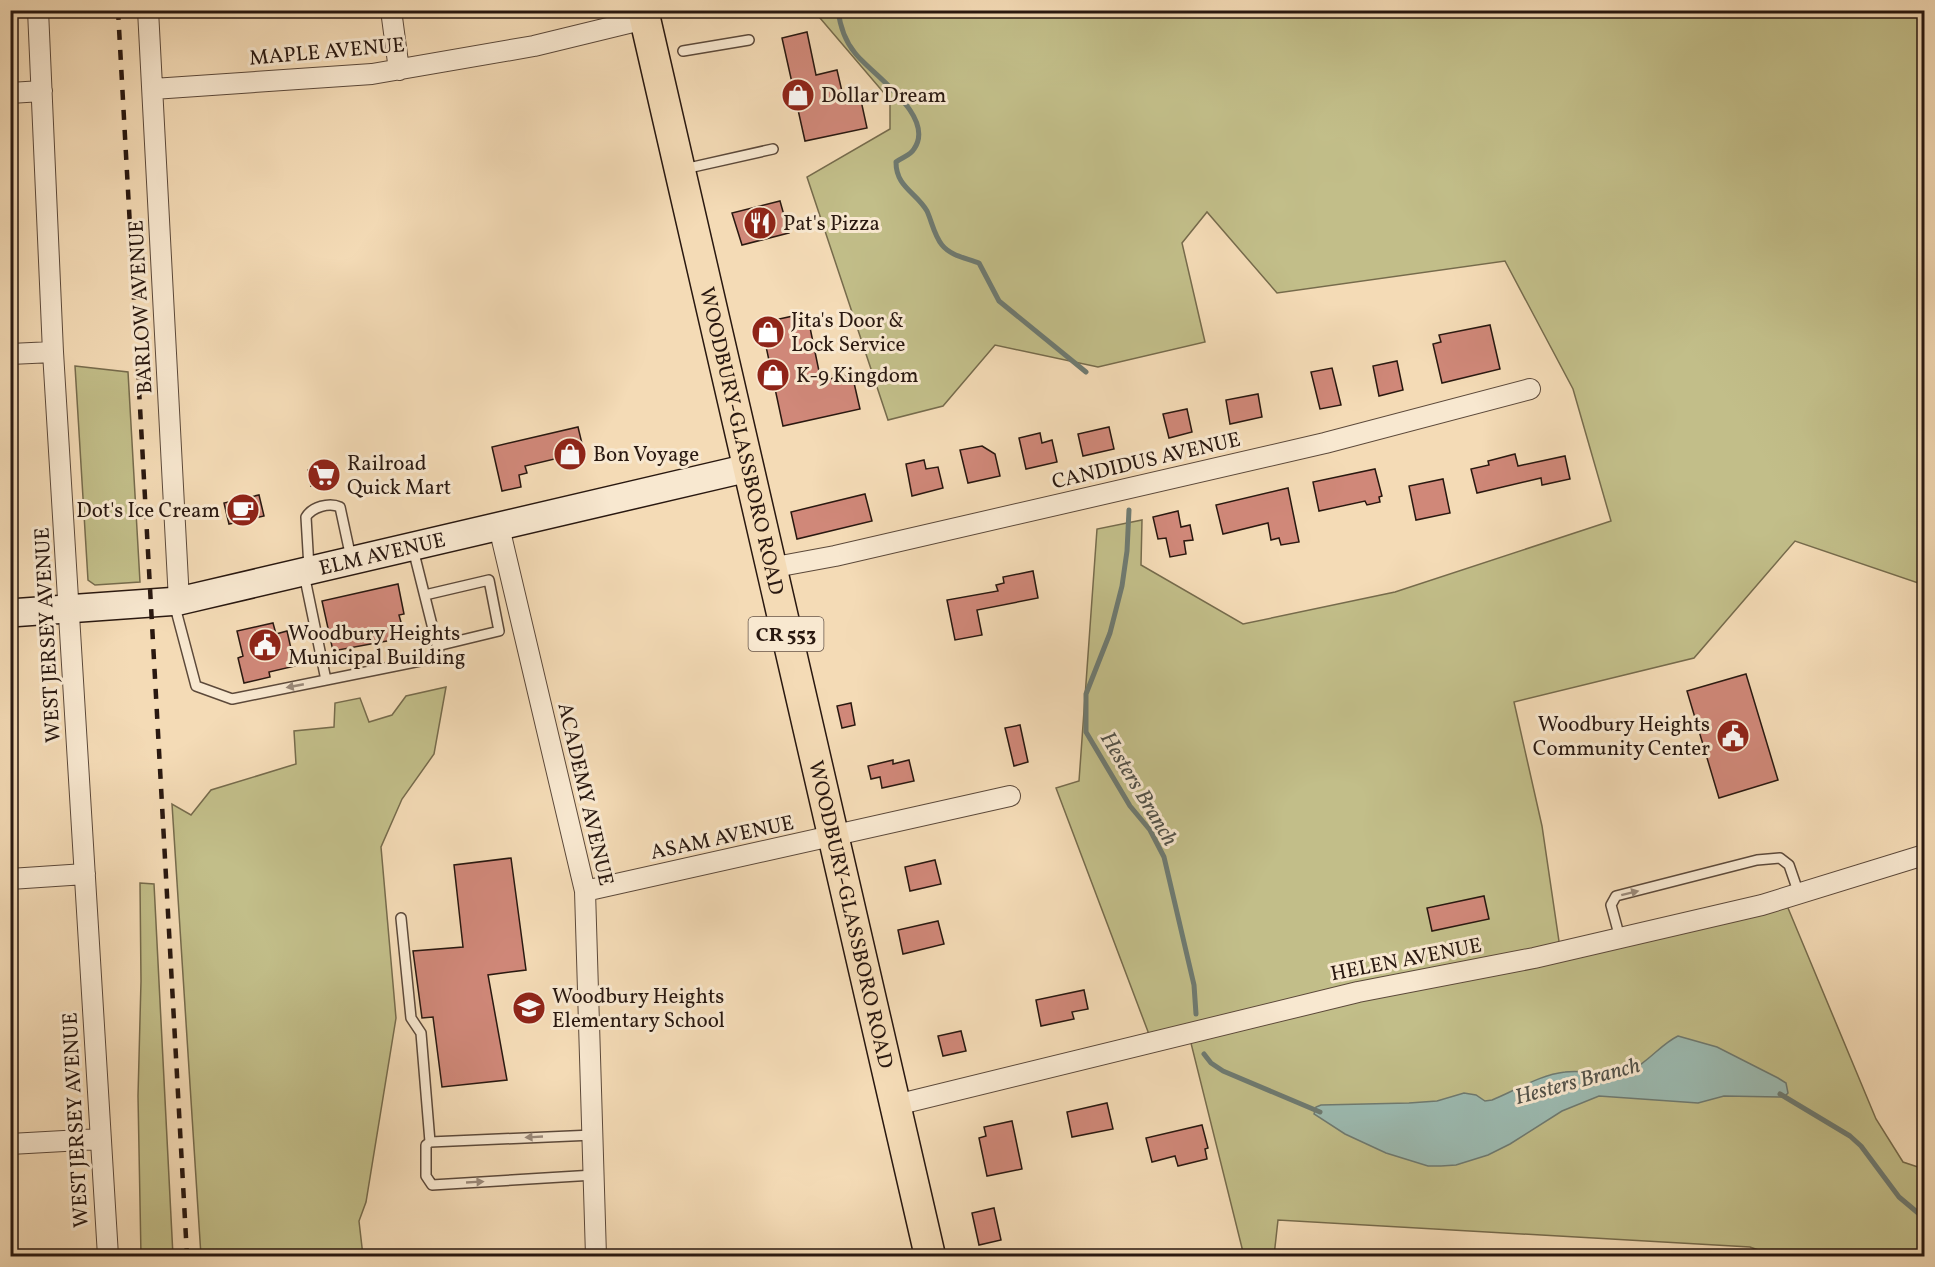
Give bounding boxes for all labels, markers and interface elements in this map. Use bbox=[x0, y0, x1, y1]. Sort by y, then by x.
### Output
street label: MAPLE AVENUE bbox=[248, 31, 406, 74]
shop icon: Dollar Dream bbox=[780, 77, 816, 113]
place label: Dollar Dream bbox=[821, 82, 946, 111]
restaurant icon: Pat's Pizza bbox=[742, 205, 778, 241]
place label: Pat's Pizza bbox=[783, 210, 880, 239]
street label: BARLOW AVENUE bbox=[122, 219, 161, 395]
street label: WOODBURY-GLASSBORO ROAD bbox=[691, 284, 790, 598]
place label: Jita's Door & Lock Service bbox=[791, 307, 906, 360]
shop icon: Jita's Door & Lock Service bbox=[750, 314, 786, 350]
shop icon: K-9 Kingdom bbox=[755, 357, 791, 393]
place label: K-9 Kingdom bbox=[796, 362, 919, 391]
street label: CANDIDUS AVENUE bbox=[1049, 426, 1244, 497]
shop icon: Bon Voyage bbox=[552, 436, 588, 472]
place label: Bon Voyage bbox=[593, 441, 699, 470]
place label: Railroad Quick Mart bbox=[347, 450, 451, 503]
supermarket icon: Railroad Quick Mart bbox=[306, 457, 342, 493]
cafe icon: Dot's Ice Cream bbox=[225, 492, 261, 528]
place label: Dot's Ice Cream bbox=[76, 497, 220, 526]
street label: WEST JERSEY AVENUE bbox=[28, 526, 69, 743]
street label: ELM AVENUE bbox=[316, 526, 449, 584]
road number: CR 553 bbox=[748, 617, 824, 651]
place label: Woodbury Heights Municipal Building bbox=[288, 620, 465, 673]
public building icon: Woodbury Heights Municipal Building bbox=[247, 627, 283, 663]
one-way arrow bbox=[285, 682, 304, 691]
street label: ACADEMY AVENUE bbox=[549, 700, 620, 889]
place label: Woodbury Heights Community Center bbox=[1533, 711, 1710, 764]
public building icon: Woodbury Heights Community Center bbox=[1715, 718, 1751, 754]
water label: Hesters Branch bbox=[1091, 726, 1184, 852]
street label: WOODBURY-GLASSBORO ROAD bbox=[800, 758, 899, 1071]
street label: ASAM AVENUE bbox=[648, 809, 797, 868]
one-way arrow bbox=[1621, 887, 1639, 897]
street label: HELEN AVENUE bbox=[1328, 932, 1484, 989]
place label: Woodbury Heights Elementary School bbox=[552, 983, 725, 1036]
school or university icon: Woodbury Heights Elementary School bbox=[511, 990, 547, 1026]
street label: WEST JERSEY AVENUE bbox=[56, 1011, 97, 1228]
water label: Hesters Branch bbox=[1512, 1051, 1644, 1114]
one-way arrow bbox=[525, 1133, 544, 1142]
one-way arrow bbox=[466, 1178, 485, 1187]

